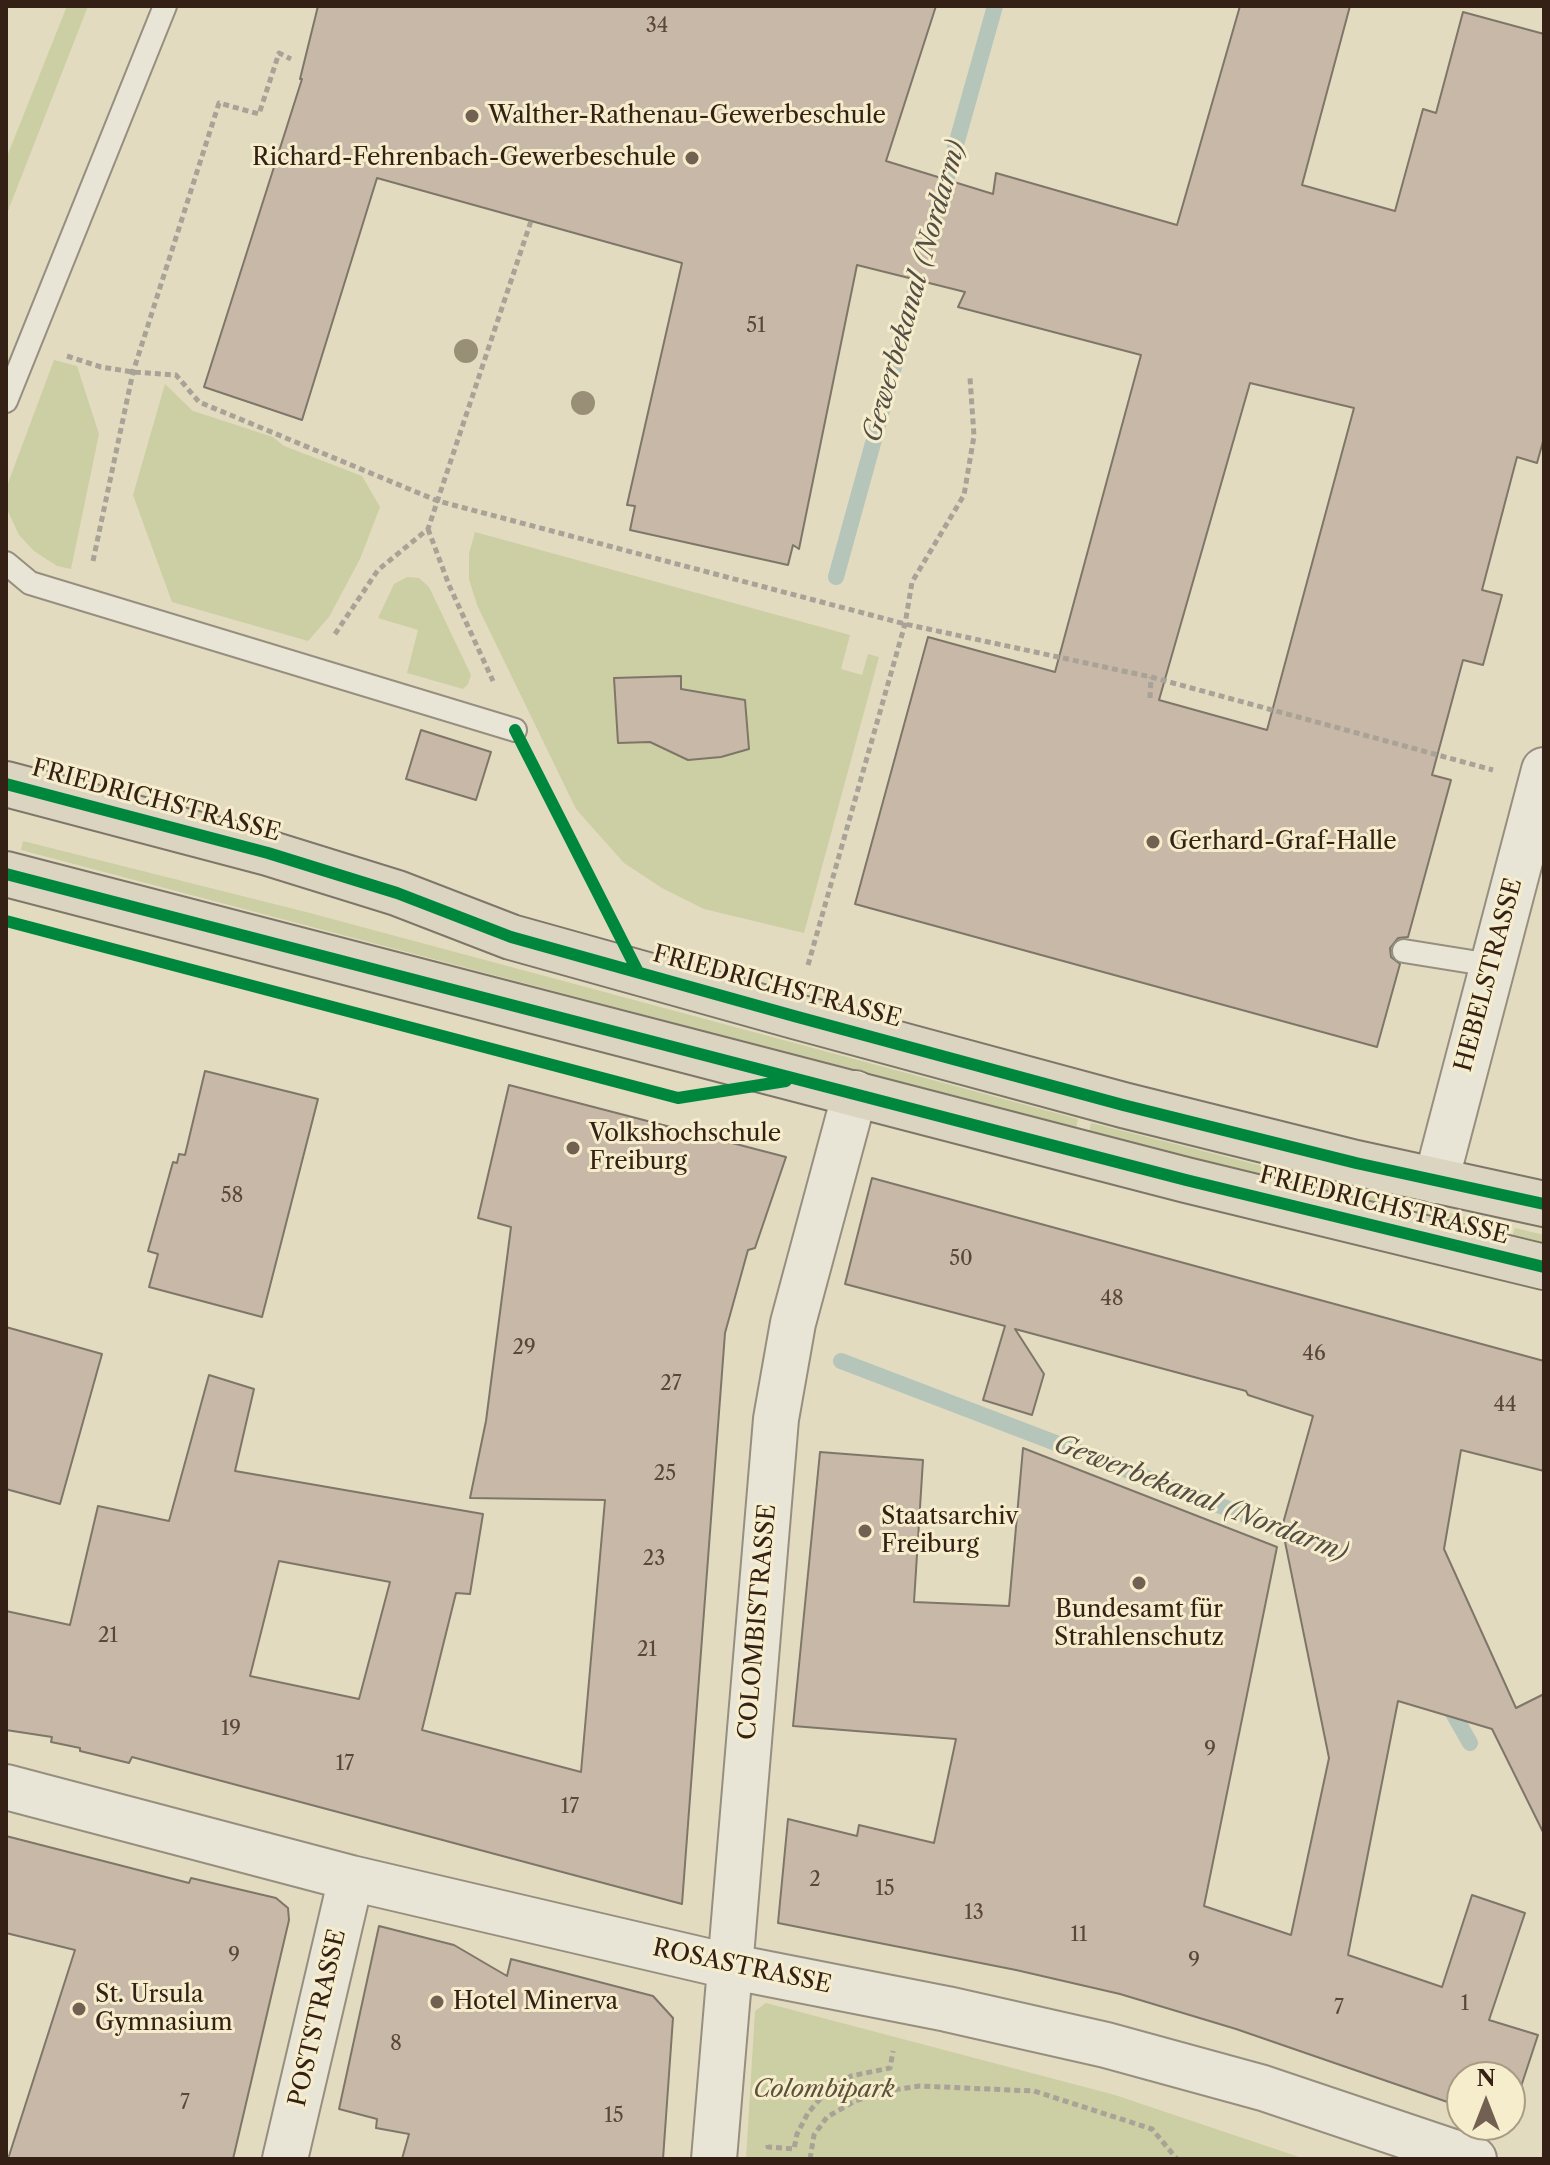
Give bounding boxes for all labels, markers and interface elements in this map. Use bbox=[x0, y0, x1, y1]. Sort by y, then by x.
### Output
house number: 34 bbox=[646, 14, 668, 38]
place label: Walther-Rathenau-Gewerbeschule bbox=[488, 102, 886, 130]
marker: Walther-Rathenau-Gewerbeschule bbox=[463, 107, 481, 125]
water label: Gewerbekanal (Nordarm) bbox=[857, 136, 973, 446]
place label: Richard-Fehrenbach-Gewerbeschule bbox=[252, 144, 676, 172]
marker: Richard-Fehrenbach-Gewerbeschule bbox=[683, 149, 701, 167]
house number: 51 bbox=[746, 314, 766, 338]
street label: FRIEDRICHSTRASSE bbox=[29, 754, 283, 848]
place label: Gerhard-Graf-Halle bbox=[1169, 828, 1397, 856]
marker: Gerhard-Graf-Halle bbox=[1144, 833, 1162, 851]
street label: HEBELSTRASSE bbox=[1449, 875, 1529, 1075]
street label: FRIEDRICHSTRASSE bbox=[650, 940, 904, 1034]
place label: Volkshochschule Freiburg bbox=[589, 1120, 781, 1176]
marker: Volkshochschule Freiburg bbox=[564, 1139, 582, 1157]
street label: FRIEDRICHSTRASSE bbox=[1256, 1161, 1512, 1251]
house number: 58 bbox=[221, 1184, 243, 1208]
house number: 50 bbox=[949, 1247, 973, 1271]
house number: 48 bbox=[1100, 1287, 1124, 1311]
house number: 29 bbox=[512, 1336, 536, 1360]
house number: 46 bbox=[1302, 1342, 1326, 1366]
house number: 27 bbox=[660, 1372, 682, 1396]
house number: 44 bbox=[1493, 1393, 1517, 1417]
water label: Gewerbekanal (Nordarm) bbox=[1049, 1428, 1353, 1570]
house number: 25 bbox=[654, 1462, 676, 1486]
street label: COLOMBISTRASSE bbox=[733, 1503, 783, 1741]
place label: Staatsarchiv Freiburg bbox=[881, 1503, 1018, 1559]
marker: Staatsarchiv Freiburg bbox=[856, 1522, 874, 1540]
house number: 23 bbox=[643, 1547, 665, 1571]
marker: Bundesamt für Strahlenschutz bbox=[1130, 1574, 1148, 1592]
place label: Bundesamt für Strahlenschutz bbox=[1054, 1596, 1224, 1652]
house number: 21 bbox=[98, 1624, 118, 1648]
house number: 21 bbox=[637, 1638, 657, 1662]
house number: 19 bbox=[221, 1717, 241, 1741]
house number: 9 bbox=[1204, 1738, 1216, 1762]
house number: 17 bbox=[336, 1752, 354, 1776]
house number: 17 bbox=[561, 1795, 579, 1819]
house number: 2 bbox=[809, 1868, 821, 1892]
house number: 15 bbox=[875, 1877, 895, 1901]
house number: 13 bbox=[964, 1901, 984, 1925]
house number: 11 bbox=[1071, 1923, 1087, 1947]
street label: POSTSTRASSE bbox=[284, 1927, 352, 2109]
street label: ROSASTRASSE bbox=[650, 1934, 834, 2000]
house number: 9 bbox=[228, 1944, 240, 1968]
house number: 9 bbox=[1188, 1949, 1200, 1973]
place label: St. Ursula Gymnasium bbox=[95, 1981, 232, 2037]
place label: Hotel Minerva bbox=[453, 1988, 618, 2016]
house number: 1 bbox=[1461, 1992, 1469, 2016]
marker: Hotel Minerva bbox=[428, 1993, 446, 2011]
house number: 7 bbox=[1334, 1996, 1344, 2020]
marker: St. Ursula Gymnasium bbox=[70, 2000, 88, 2018]
house number: 8 bbox=[390, 2032, 402, 2056]
north arrow bbox=[1446, 2061, 1526, 2141]
text: N bbox=[1476, 2065, 1496, 2092]
park label: Colombipark bbox=[753, 2076, 895, 2104]
house number: 7 bbox=[180, 2091, 190, 2115]
house number: 15 bbox=[604, 2104, 624, 2128]

